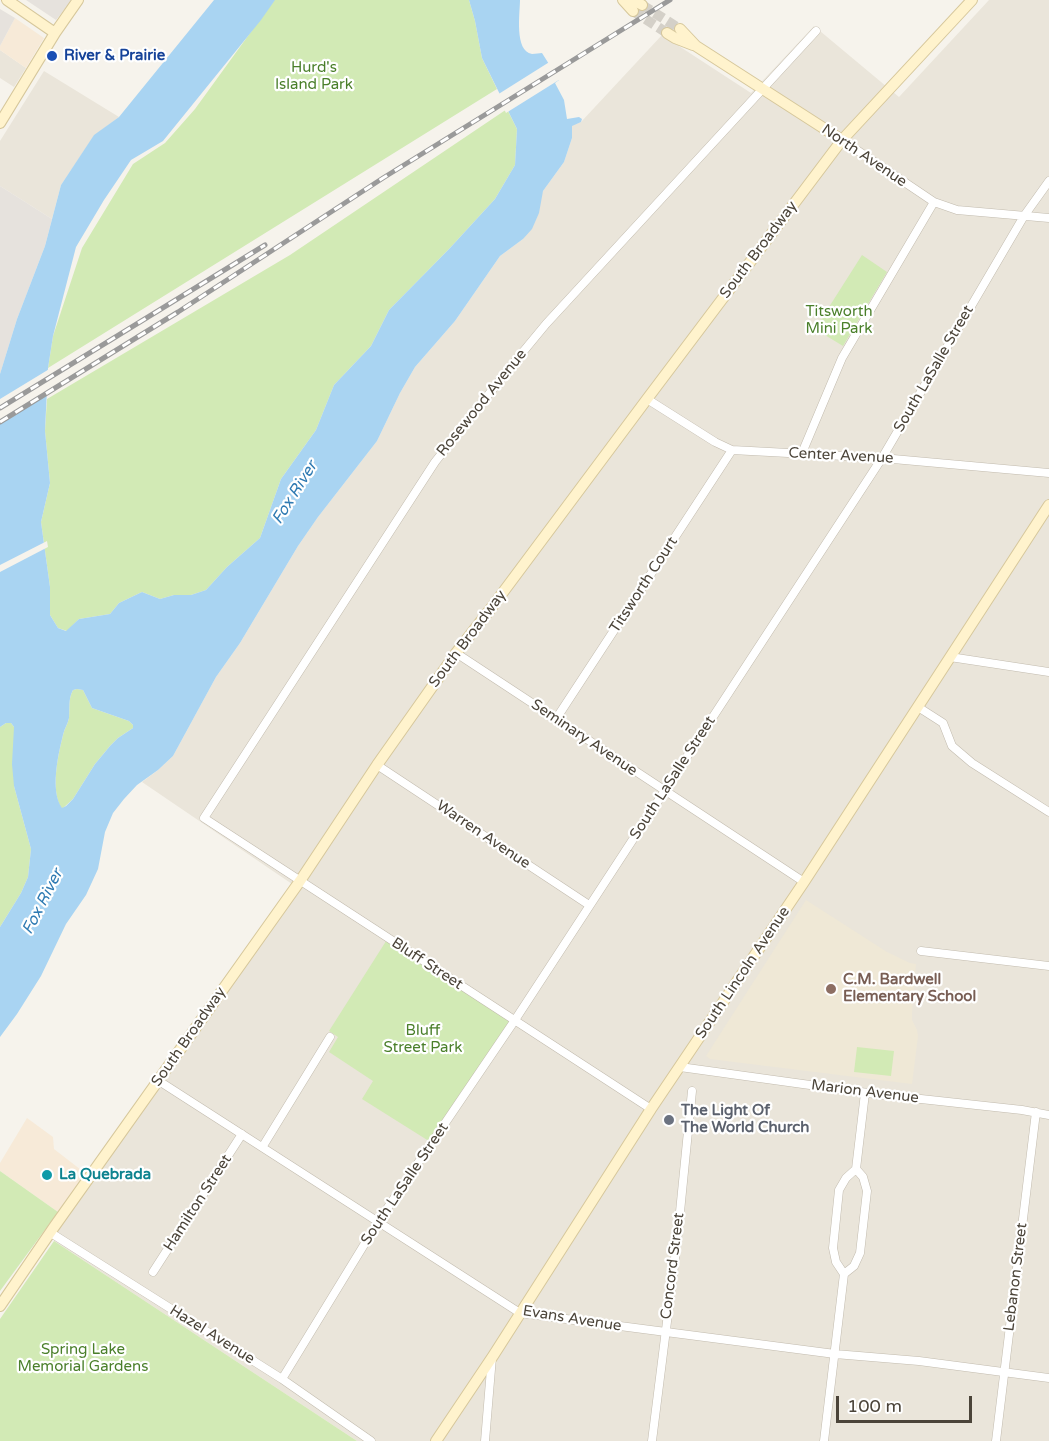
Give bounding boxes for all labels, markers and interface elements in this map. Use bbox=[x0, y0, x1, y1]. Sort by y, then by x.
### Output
place label: River & Prairie bbox=[64, 47, 165, 65]
marker: River & Prairie bbox=[45, 49, 59, 63]
park label: Hurd's Island Park bbox=[275, 59, 353, 94]
street label: North Avenue bbox=[818, 121, 910, 191]
street label: South Broadway bbox=[717, 198, 801, 302]
street label: South LaSalle Street bbox=[890, 302, 978, 436]
park label: Titsworth Mini Park bbox=[805, 303, 873, 338]
street label: Rosewood Avenue bbox=[433, 346, 531, 460]
street label: Center Avenue bbox=[788, 444, 894, 468]
water label: Fox River bbox=[268, 458, 322, 528]
street label: Titsworth Court bbox=[606, 534, 682, 636]
street label: South Broadway bbox=[426, 587, 510, 691]
street label: Seminary Avenue bbox=[527, 696, 641, 780]
street label: South LaSalle Street bbox=[626, 713, 720, 843]
street label: Warren Avenue bbox=[433, 797, 533, 873]
water label: Fox River bbox=[18, 866, 68, 938]
street label: South Lincoln Avenue bbox=[692, 904, 794, 1042]
street label: Bluff Street bbox=[388, 934, 466, 994]
place label: C.M. Bardwell Elementary School bbox=[843, 971, 976, 1006]
marker: C.M. Bardwell Elementary School bbox=[824, 982, 838, 996]
street label: South Broadway bbox=[148, 984, 230, 1090]
park label: Bluff Street Park bbox=[384, 1022, 462, 1057]
street label: Marion Avenue bbox=[810, 1076, 920, 1108]
place label: The Light Of The World Church bbox=[681, 1102, 809, 1137]
marker: The Light Of The World Church bbox=[662, 1113, 676, 1127]
street label: South LaSalle Street bbox=[357, 1120, 453, 1248]
street label: Hamilton Street bbox=[160, 1151, 236, 1255]
place label: La Quebrada bbox=[59, 1166, 151, 1184]
marker: La Quebrada bbox=[40, 1168, 54, 1182]
street label: Concord Street bbox=[658, 1212, 688, 1320]
street label: Lebanon Street bbox=[1000, 1222, 1032, 1332]
street label: Hazel Avenue bbox=[166, 1302, 258, 1368]
street label: Evans Avenue bbox=[521, 1302, 623, 1336]
park label: Spring Lake Memorial Gardens bbox=[18, 1341, 148, 1376]
scale bar bbox=[839, 1384, 976, 1422]
text: 100 m bbox=[847, 1395, 902, 1417]

